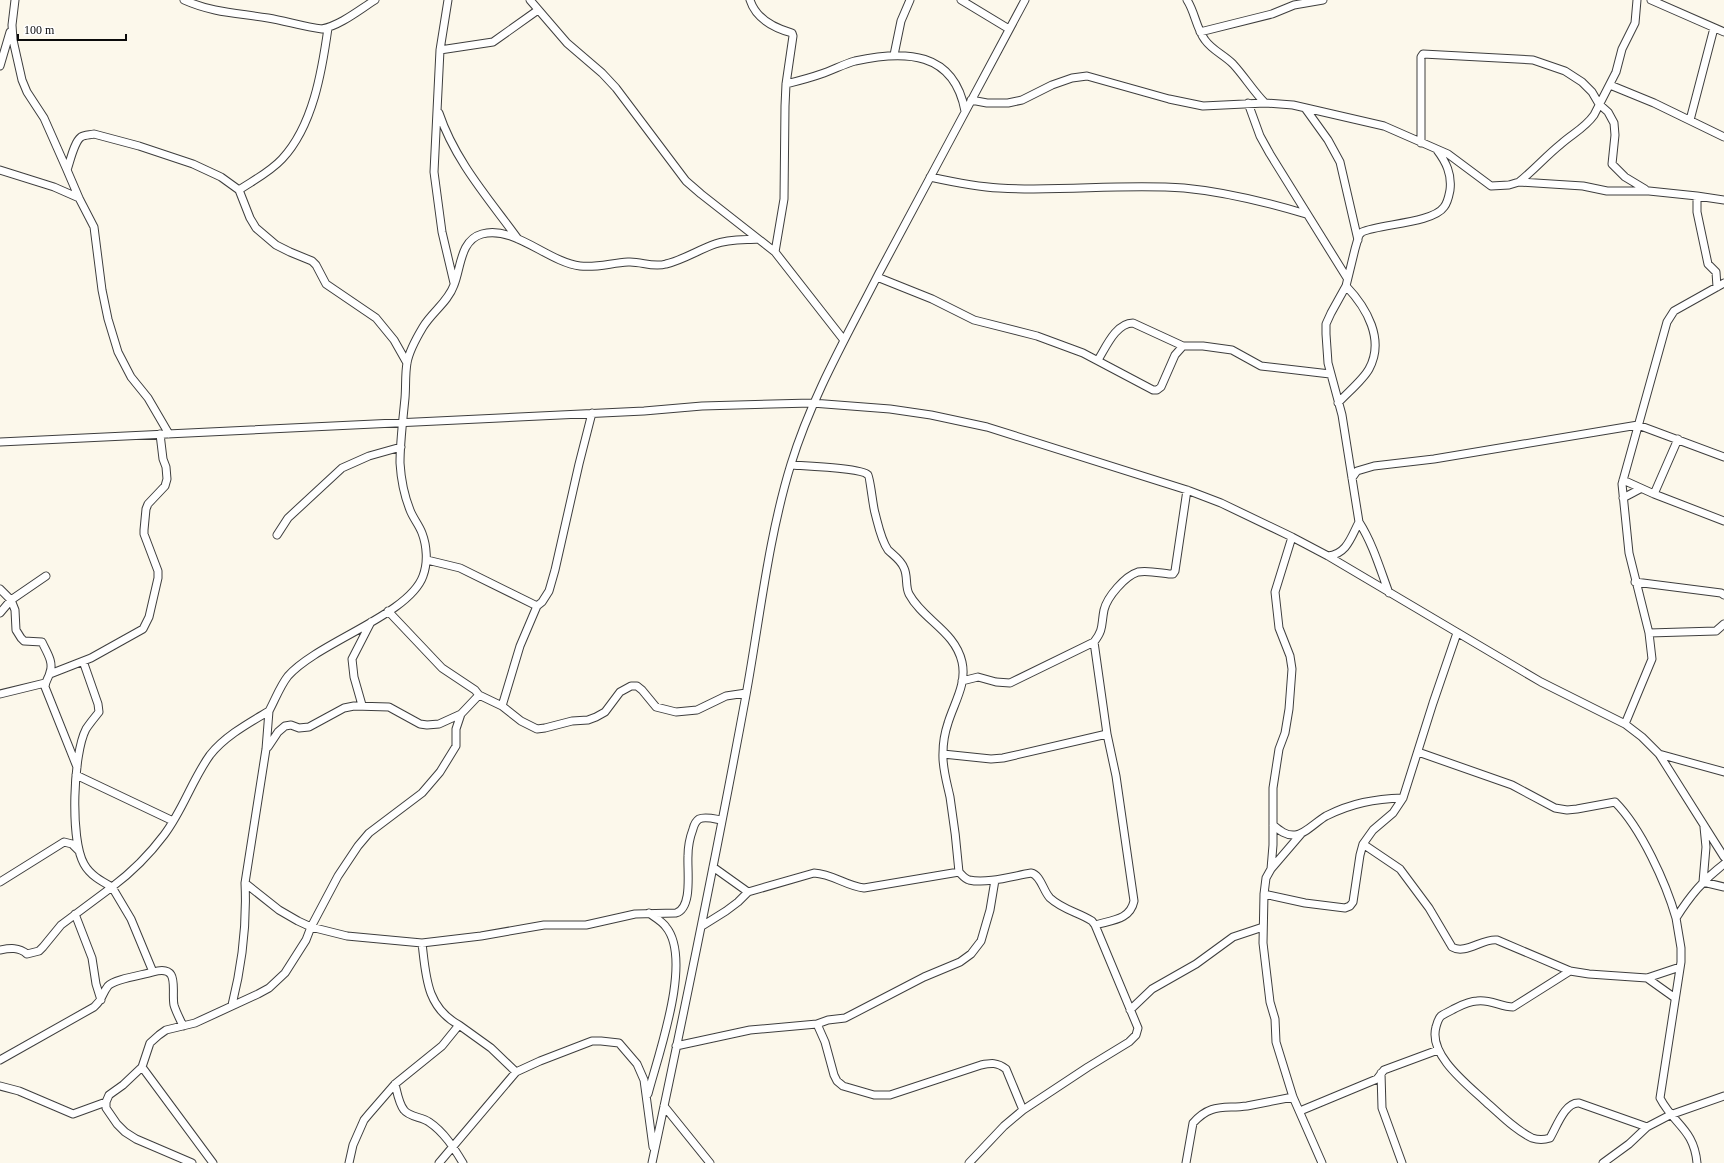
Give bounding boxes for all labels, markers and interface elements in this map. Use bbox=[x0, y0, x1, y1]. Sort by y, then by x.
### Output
scale bar bbox=[18, 16, 126, 42]
text: 100 m bbox=[24, 23, 55, 37]

